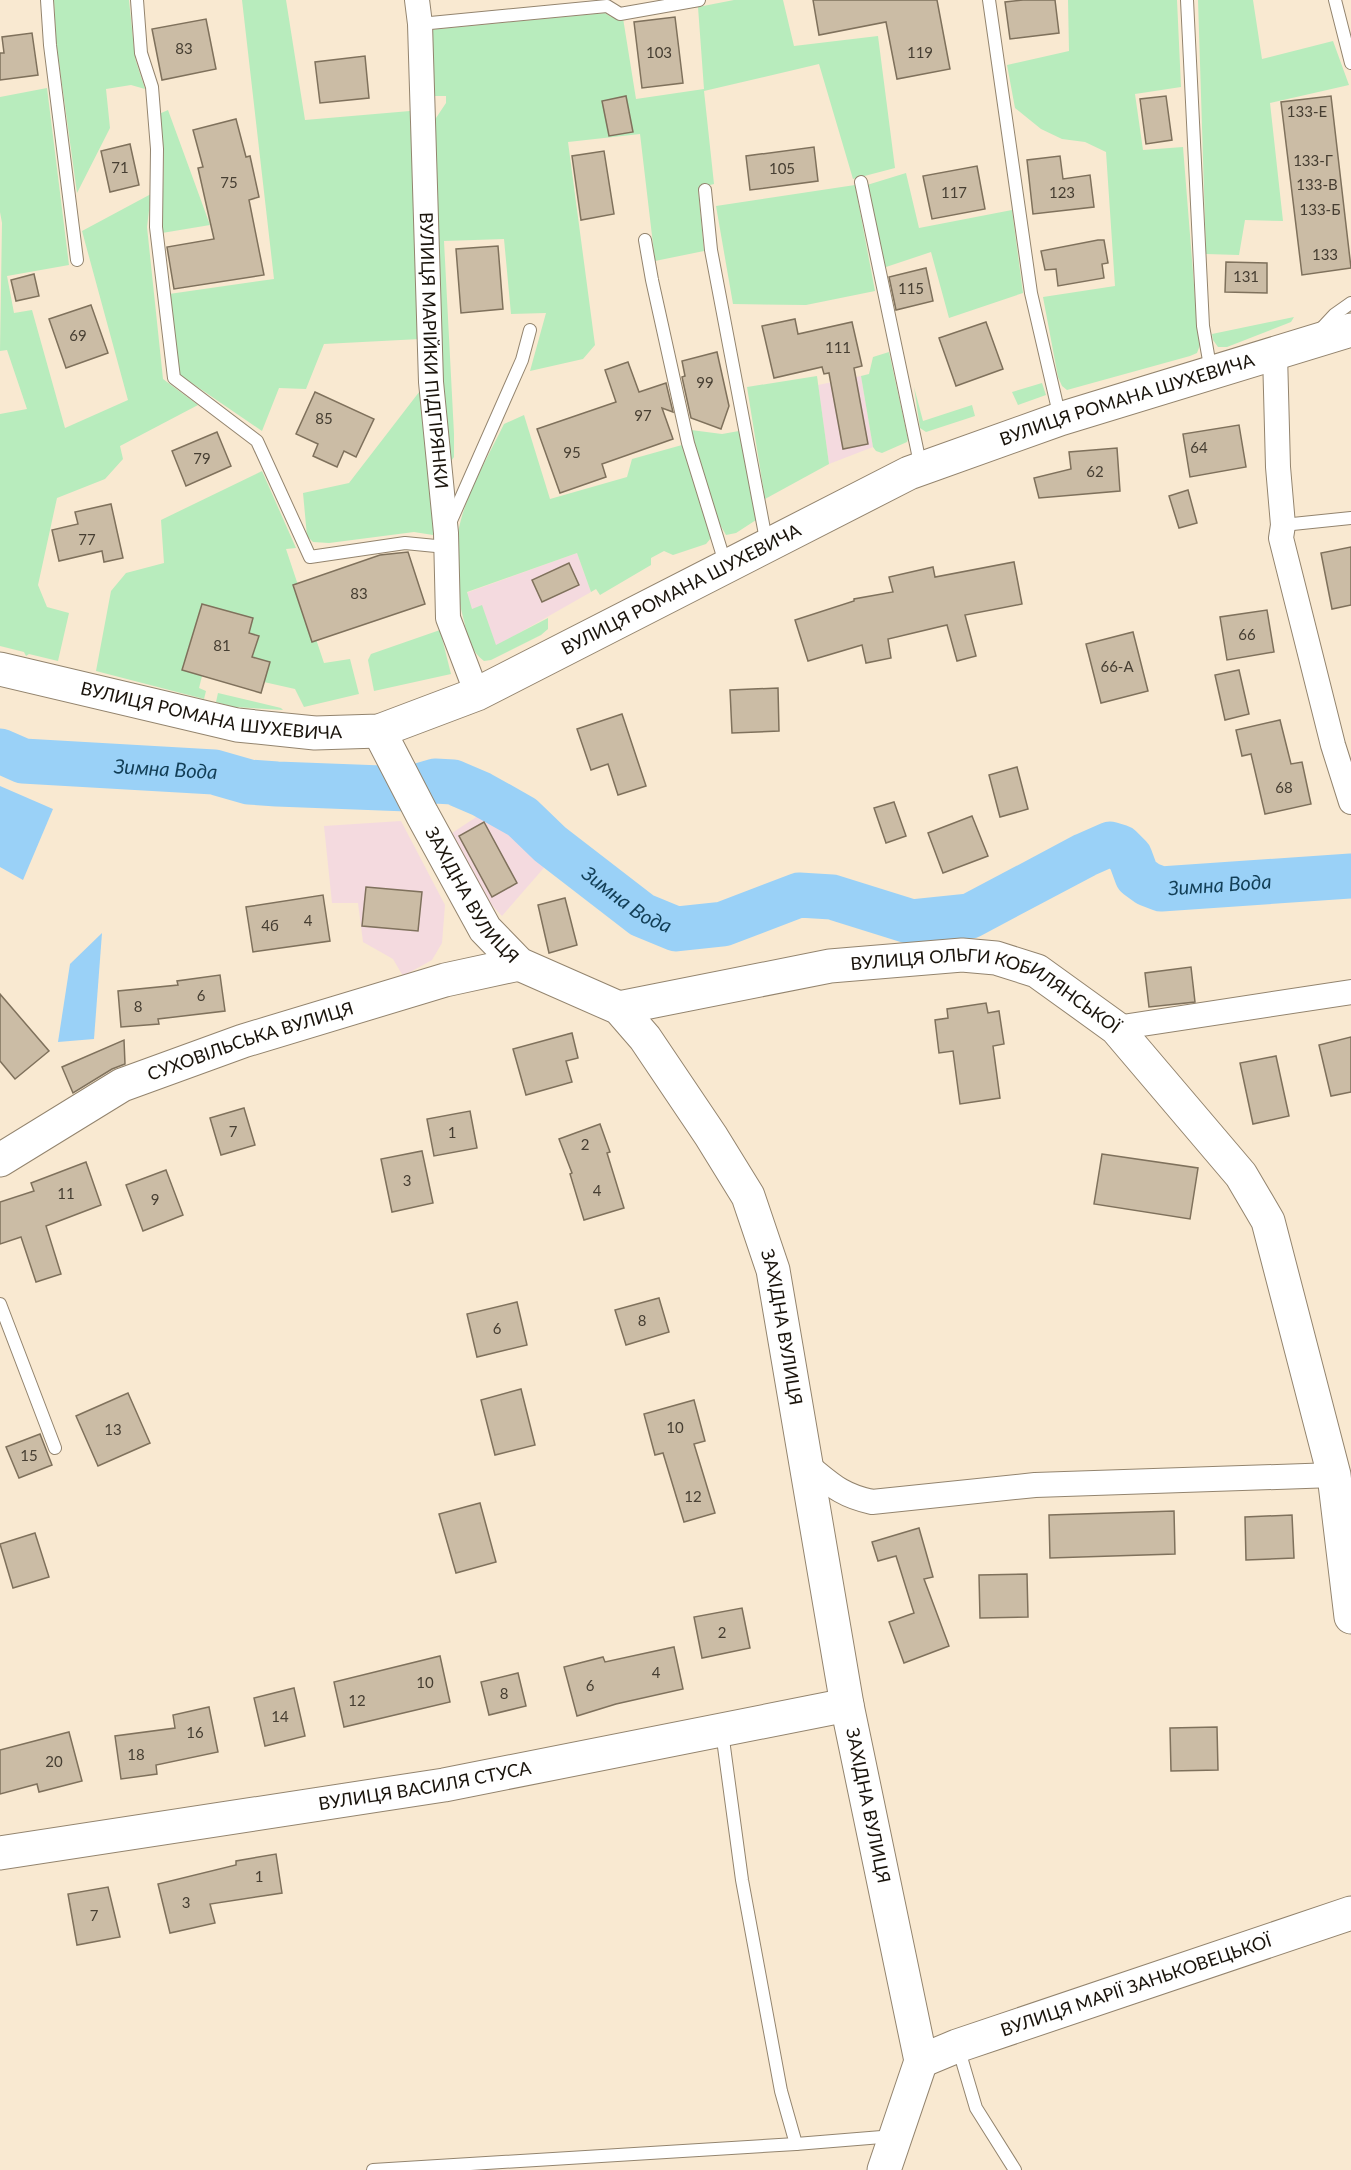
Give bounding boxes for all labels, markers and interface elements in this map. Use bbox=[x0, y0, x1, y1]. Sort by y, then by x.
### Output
house number: 83 bbox=[175, 39, 193, 57]
house number: 103 bbox=[646, 43, 672, 61]
house number: 119 bbox=[907, 43, 933, 61]
house number: 133-Е bbox=[1287, 102, 1327, 120]
house number: 133-Г bbox=[1293, 151, 1333, 169]
house number: 71 bbox=[111, 158, 129, 176]
house number: 105 bbox=[769, 159, 795, 177]
house number: 75 bbox=[220, 173, 238, 191]
house number: 133-В bbox=[1296, 175, 1338, 193]
house number: 117 bbox=[941, 183, 967, 201]
house number: 123 bbox=[1049, 183, 1075, 201]
house number: 133-Б bbox=[1300, 200, 1340, 218]
street label: ВУЛИЦЯ МАРІЙКИ ПІДГІРЯНКИ bbox=[416, 212, 454, 490]
house number: 133 bbox=[1312, 245, 1338, 263]
house number: 131 bbox=[1233, 267, 1259, 285]
house number: 115 bbox=[898, 279, 924, 297]
house number: 69 bbox=[69, 326, 87, 344]
house number: 111 bbox=[825, 338, 851, 356]
street label: ВУЛИЦЯ РОМАНА ШУХЕВИЧА bbox=[996, 348, 1257, 450]
house number: 99 bbox=[696, 373, 714, 391]
house number: 97 bbox=[634, 406, 652, 424]
house number: 85 bbox=[315, 409, 333, 427]
house number: 64 bbox=[1190, 438, 1208, 456]
house number: 95 bbox=[563, 443, 581, 461]
house number: 79 bbox=[193, 449, 211, 467]
house number: 62 bbox=[1086, 462, 1104, 480]
street label: ВУЛИЦЯ РОМАНА ШУХЕВИЧА bbox=[557, 518, 805, 659]
house number: 77 bbox=[78, 530, 96, 548]
house number: 83 bbox=[350, 584, 368, 602]
house number: 66 bbox=[1238, 625, 1256, 643]
house number: 81 bbox=[213, 636, 231, 654]
house number: 66-А bbox=[1100, 657, 1134, 675]
street label: ВУЛИЦЯ РОМАНА ШУХЕВИЧА bbox=[79, 676, 343, 743]
water label: Зимна Вода bbox=[112, 753, 218, 783]
house number: 68 bbox=[1275, 778, 1293, 796]
street label: ЗАХІДНА ВУЛИЦЯ bbox=[421, 823, 524, 967]
water label: Зимна Вода bbox=[577, 860, 676, 937]
water label: Зимна Вода bbox=[1166, 868, 1272, 900]
house number: 4 bbox=[304, 911, 313, 929]
house number: 4б bbox=[261, 916, 279, 934]
street label: ВУЛИЦЯ ОЛЬГИ КОБИЛЯНСЬКОЇ bbox=[849, 943, 1126, 1038]
house number: 6 bbox=[197, 986, 206, 1004]
street label: СУХОВІЛЬСЬКА ВУЛИЦЯ bbox=[144, 996, 356, 1085]
house number: 8 bbox=[134, 997, 142, 1015]
house number: 7 bbox=[229, 1122, 238, 1140]
house number: 1 bbox=[448, 1123, 456, 1141]
house number: 2 bbox=[581, 1135, 589, 1153]
house number: 3 bbox=[403, 1171, 411, 1189]
house number: 4 bbox=[593, 1181, 602, 1199]
house number: 11 bbox=[57, 1184, 75, 1202]
house number: 9 bbox=[151, 1190, 159, 1208]
street label: ЗАХІДНА ВУЛИЦЯ bbox=[757, 1246, 808, 1407]
house number: 8 bbox=[638, 1311, 646, 1329]
house number: 6 bbox=[493, 1319, 502, 1337]
house number: 10 bbox=[666, 1418, 684, 1436]
house number: 13 bbox=[104, 1420, 122, 1438]
house number: 15 bbox=[20, 1446, 38, 1464]
house number: 12 bbox=[684, 1487, 702, 1505]
house number: 2 bbox=[718, 1623, 726, 1641]
house number: 4 bbox=[652, 1663, 661, 1681]
house number: 10 bbox=[416, 1673, 434, 1691]
house number: 6 bbox=[586, 1676, 595, 1694]
house number: 8 bbox=[500, 1684, 508, 1702]
house number: 12 bbox=[348, 1691, 366, 1709]
house number: 14 bbox=[271, 1707, 289, 1725]
house number: 16 bbox=[186, 1723, 204, 1741]
street label: ЗАХІДНА ВУЛИЦЯ bbox=[842, 1726, 896, 1885]
house number: 18 bbox=[127, 1745, 145, 1763]
house number: 20 bbox=[45, 1752, 63, 1770]
street label: ВУЛИЦЯ ВАСИЛЯ СТУСА bbox=[317, 1756, 534, 1814]
house number: 1 bbox=[255, 1867, 263, 1885]
house number: 3 bbox=[182, 1893, 190, 1911]
house number: 7 bbox=[90, 1906, 99, 1924]
street label: ВУЛИЦЯ МАРІЇ ЗАНЬКОВЕЦЬКОЇ bbox=[997, 1928, 1275, 2041]

